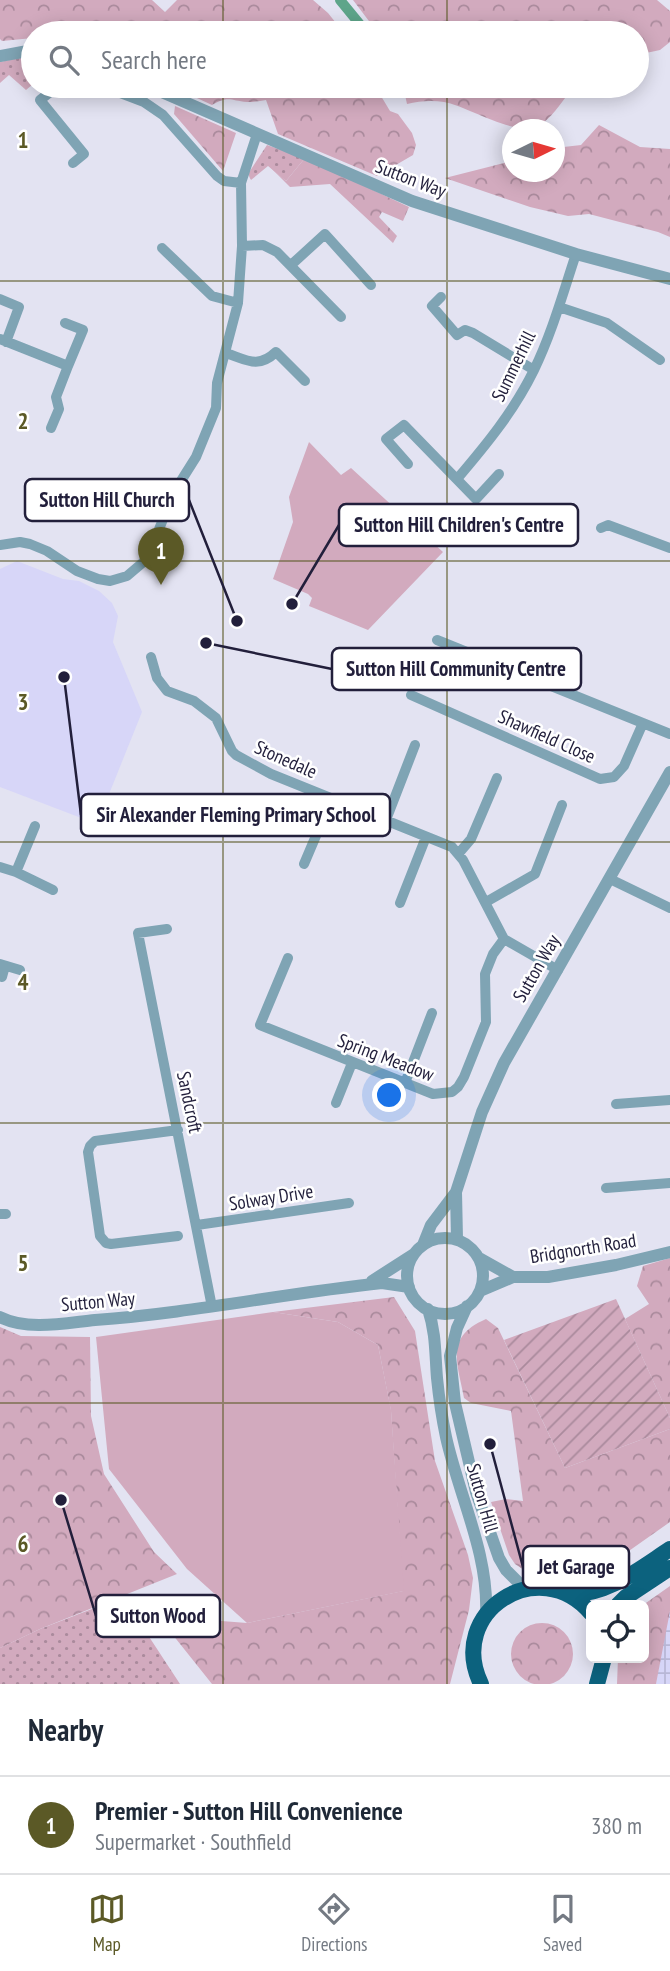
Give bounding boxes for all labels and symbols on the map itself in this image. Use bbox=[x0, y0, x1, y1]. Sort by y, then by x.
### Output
north arrow bbox=[502, 119, 565, 182]
text: 1 bbox=[18, 125, 29, 154]
street label: Sutton Way bbox=[372, 154, 451, 203]
street label: Summerhill bbox=[486, 326, 541, 405]
text: 2 bbox=[18, 406, 29, 435]
callout: Sutton Hill Church bbox=[25, 479, 189, 521]
text: Sutton Hill Church bbox=[39, 486, 175, 513]
callout: Sutton Hill Children's Centre bbox=[339, 504, 578, 546]
text: Sutton Hill Children's Centre bbox=[354, 511, 564, 538]
pin: 1 bbox=[138, 527, 184, 585]
callout: Sutton Hill Community Centre bbox=[332, 648, 581, 690]
text: Sutton Hill Community Centre bbox=[346, 655, 566, 682]
text: 3 bbox=[18, 687, 29, 716]
street label: Shawfield Close bbox=[495, 704, 599, 768]
street label: Stonedale bbox=[251, 735, 321, 783]
callout: Sir Alexander Fleming Primary School bbox=[81, 794, 390, 836]
text: Sir Alexander Fleming Primary School bbox=[96, 801, 377, 828]
street label: Sutton Way bbox=[507, 929, 565, 1006]
text: 4 bbox=[18, 967, 29, 996]
street label: Spring Meadow bbox=[334, 1028, 438, 1087]
street label: Sandcroft bbox=[172, 1069, 208, 1136]
your location bbox=[372, 1078, 406, 1112]
street label: Solway Drive bbox=[227, 1178, 315, 1215]
street label: Bridgnorth Road bbox=[528, 1228, 638, 1268]
text: 5 bbox=[18, 1248, 29, 1277]
street label: Sutton Way bbox=[60, 1286, 137, 1316]
street label: Sutton Hill bbox=[462, 1461, 504, 1536]
text: 6 bbox=[18, 1529, 29, 1558]
callout: Jet Garage bbox=[523, 1546, 629, 1588]
text: Jet Garage bbox=[536, 1553, 615, 1580]
callout: Sutton Wood bbox=[96, 1595, 220, 1637]
text: Sutton Wood bbox=[110, 1602, 206, 1629]

